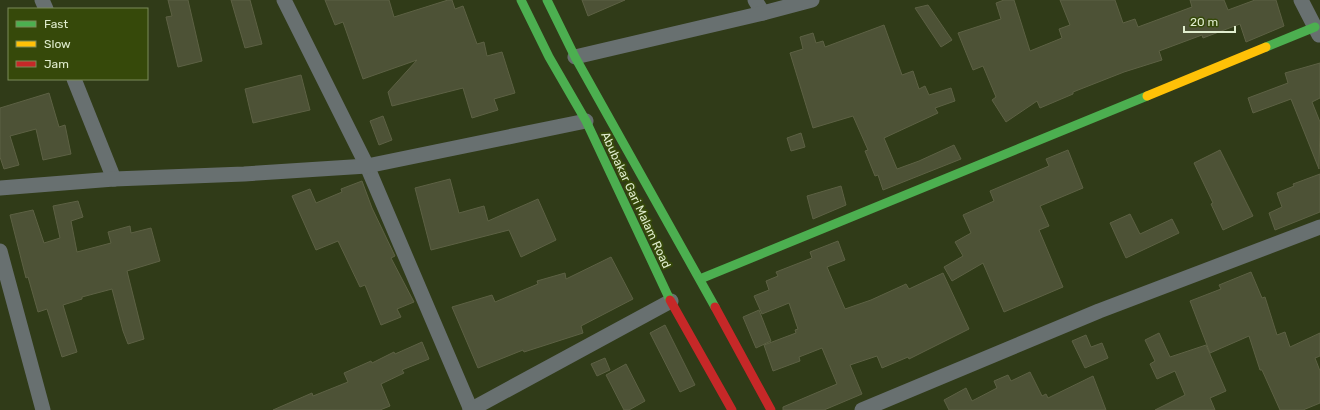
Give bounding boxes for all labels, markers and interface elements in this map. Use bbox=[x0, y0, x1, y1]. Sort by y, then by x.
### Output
legend bbox=[8, 8, 148, 80]
scale bar bbox=[1184, 8, 1235, 34]
text: 20 m bbox=[1190, 15, 1218, 29]
text: Fast bbox=[44, 17, 68, 31]
text: Slow bbox=[44, 37, 71, 51]
text: Jam bbox=[44, 57, 69, 71]
street label: Abubakar Gari Malam Road bbox=[598, 130, 674, 270]

